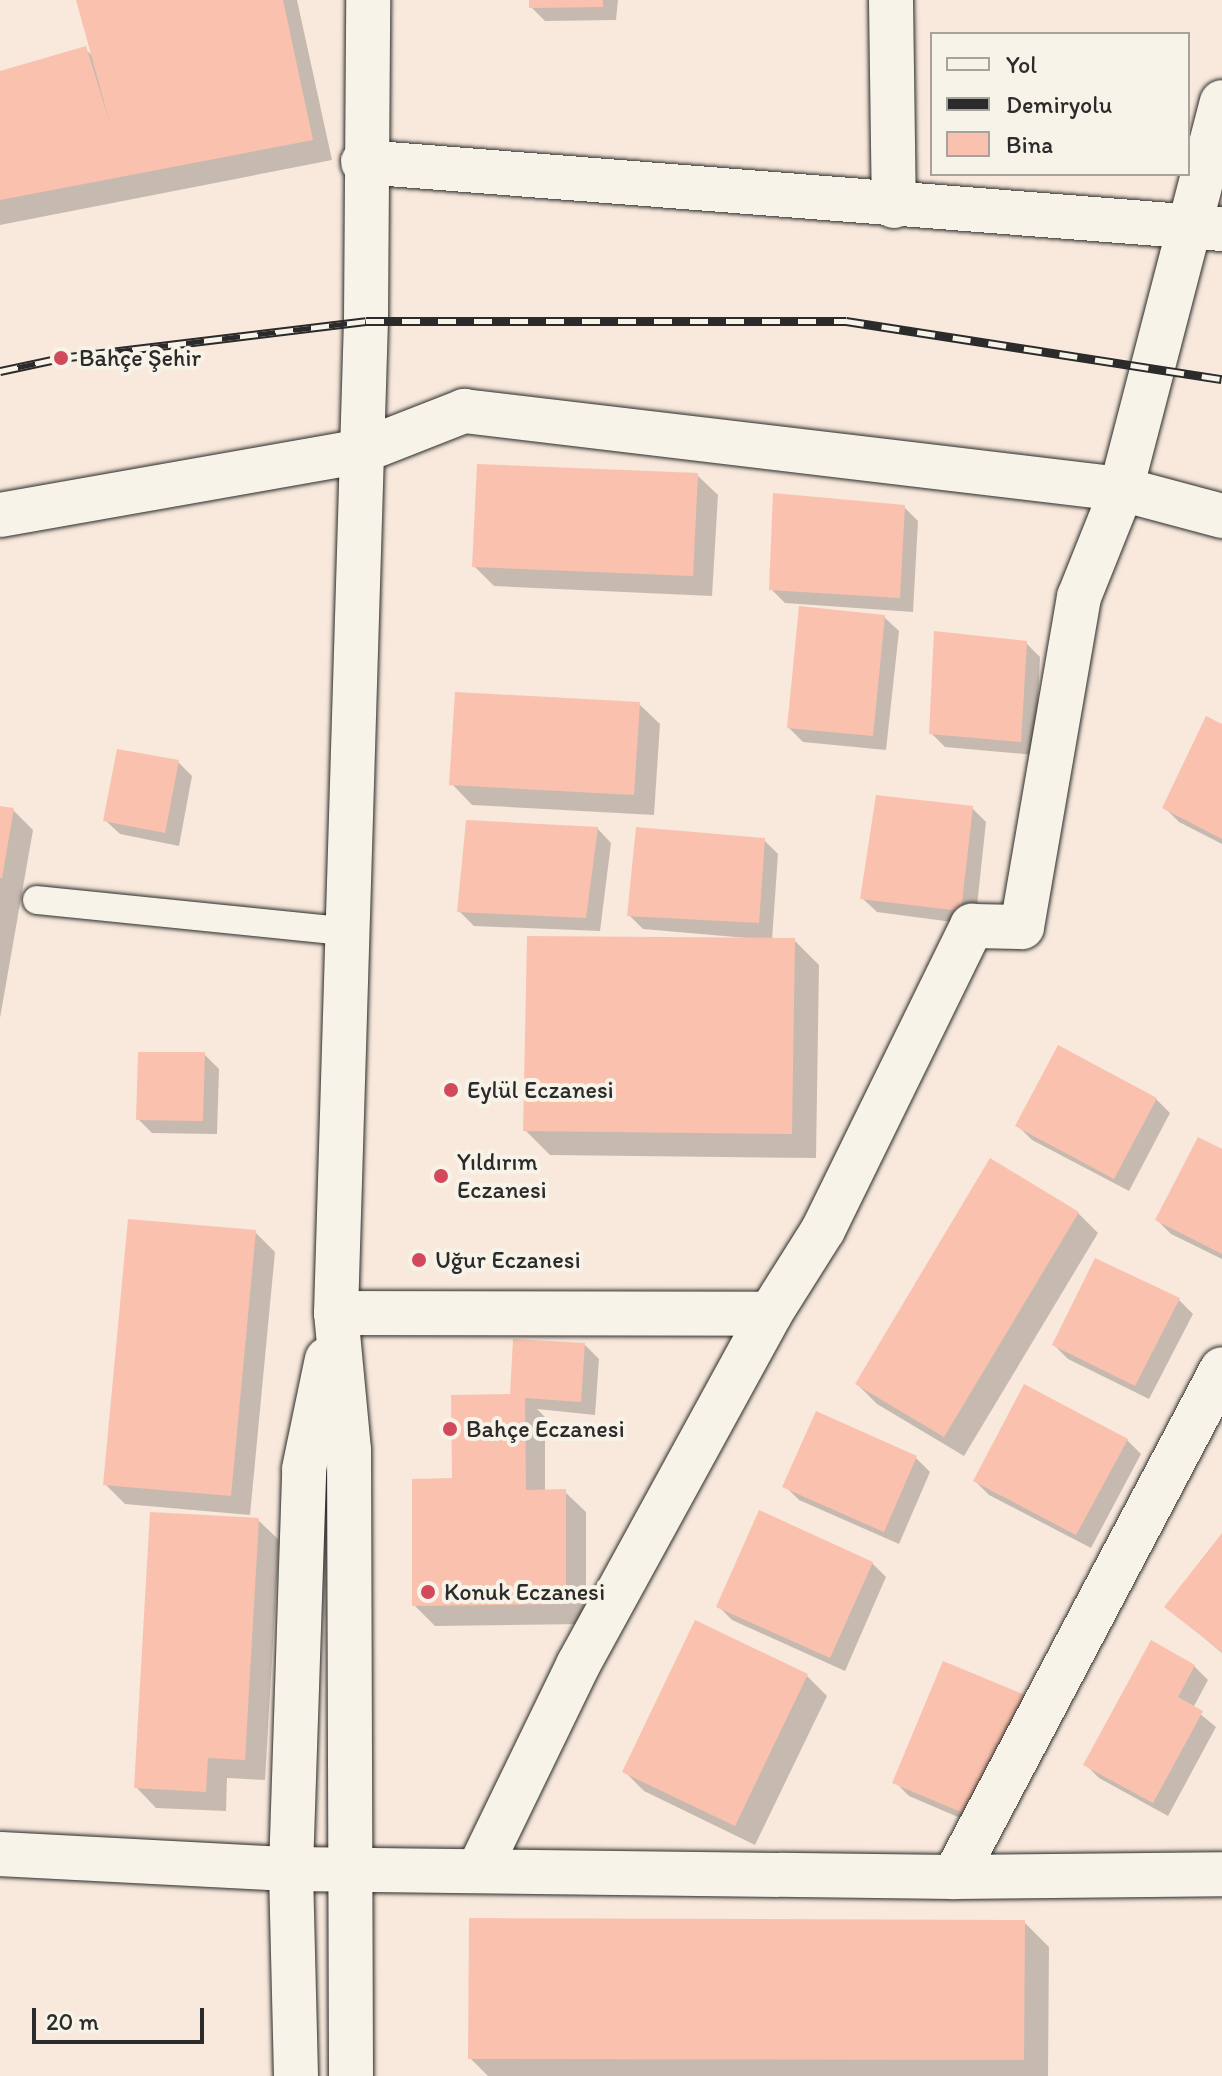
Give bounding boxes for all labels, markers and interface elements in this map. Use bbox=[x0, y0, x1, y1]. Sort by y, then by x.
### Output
legend bbox=[930, 32, 1190, 176]
text: Yol bbox=[1006, 50, 1037, 79]
text: Demiryolu bbox=[1006, 90, 1112, 119]
text: Bina bbox=[1006, 130, 1053, 159]
place label: Bahçe Şehir bbox=[79, 344, 201, 372]
marker: Bahçe Şehir bbox=[50, 347, 72, 369]
place label: Eylül Eczanesi bbox=[467, 1076, 613, 1104]
marker: Eylül Eczanesi bbox=[442, 1081, 460, 1099]
place label: Yıldırım Eczanesi bbox=[457, 1148, 547, 1204]
marker: Yıldırım Eczanesi bbox=[432, 1167, 450, 1185]
place label: Uğur Eczanesi bbox=[435, 1246, 581, 1274]
marker: Uğur Eczanesi bbox=[410, 1251, 428, 1269]
place label: Bahçe Eczanesi bbox=[466, 1415, 625, 1443]
marker: Bahçe Eczanesi bbox=[441, 1420, 459, 1438]
place label: Konuk Eczanesi bbox=[444, 1578, 605, 1606]
marker: Konuk Eczanesi bbox=[419, 1583, 437, 1601]
scale bar bbox=[36, 1992, 208, 2042]
text: 20 m bbox=[46, 2007, 99, 2036]

